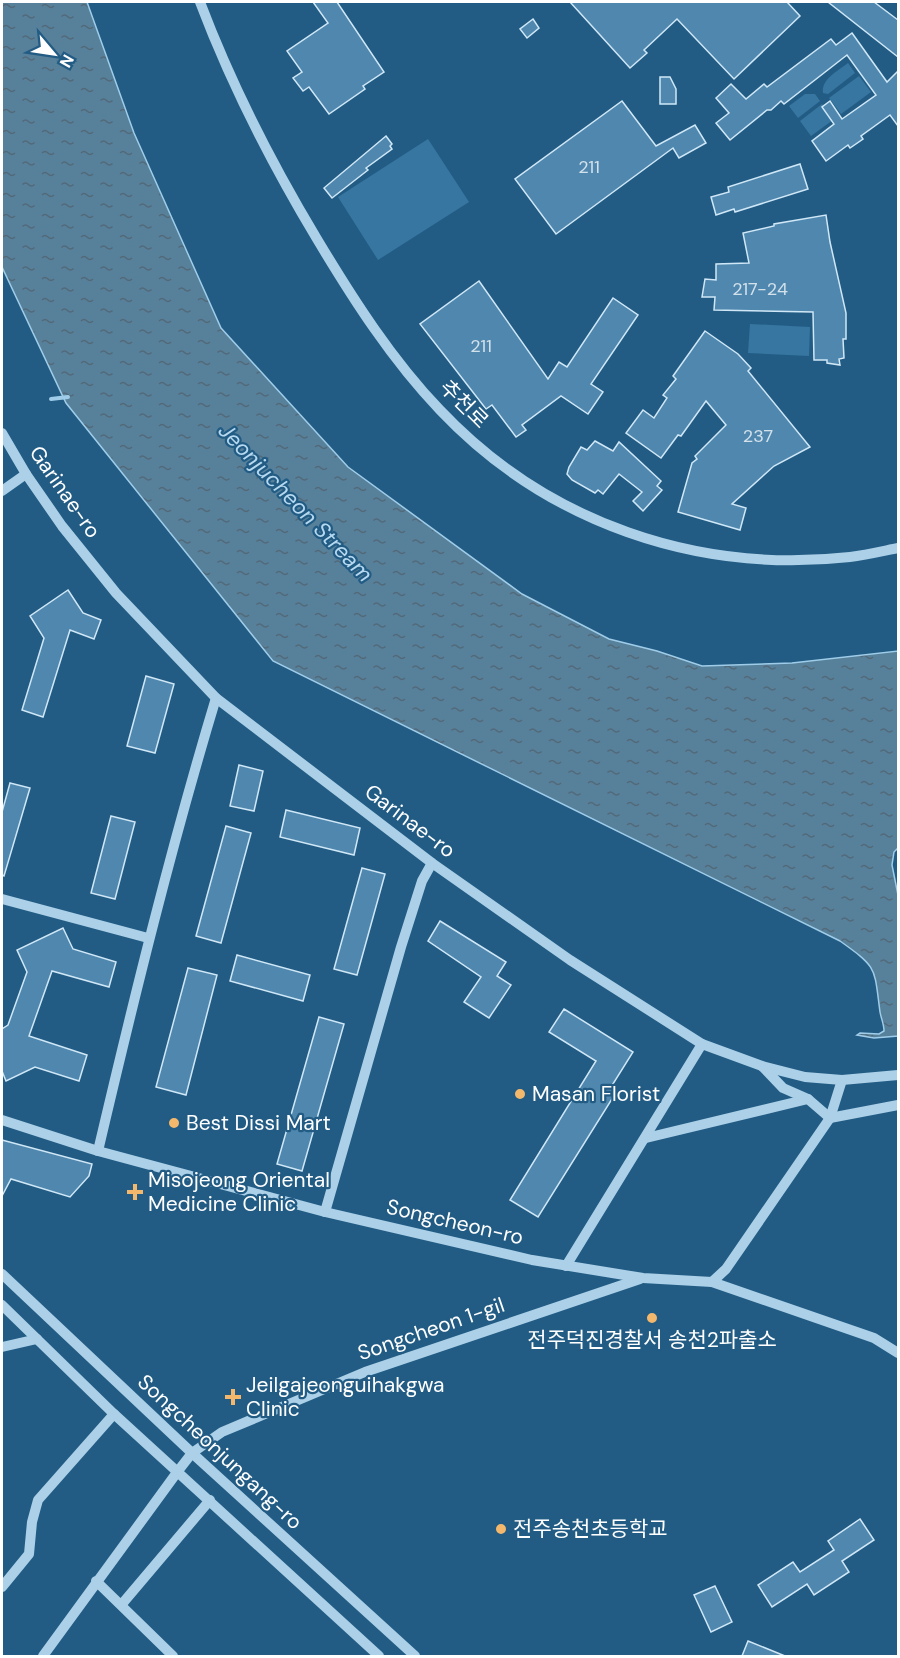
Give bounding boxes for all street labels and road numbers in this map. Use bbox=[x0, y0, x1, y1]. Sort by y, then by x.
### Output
street label: 추천로 bbox=[434, 374, 494, 434]
street label: Garinae-ro bbox=[23, 440, 107, 544]
street label: Garinae-ro bbox=[359, 778, 461, 864]
street label: Songcheon-ro bbox=[384, 1193, 526, 1251]
street label: Songcheon 1-gil bbox=[354, 1291, 508, 1367]
street label: Songcheonjungang-ro bbox=[132, 1368, 308, 1536]

